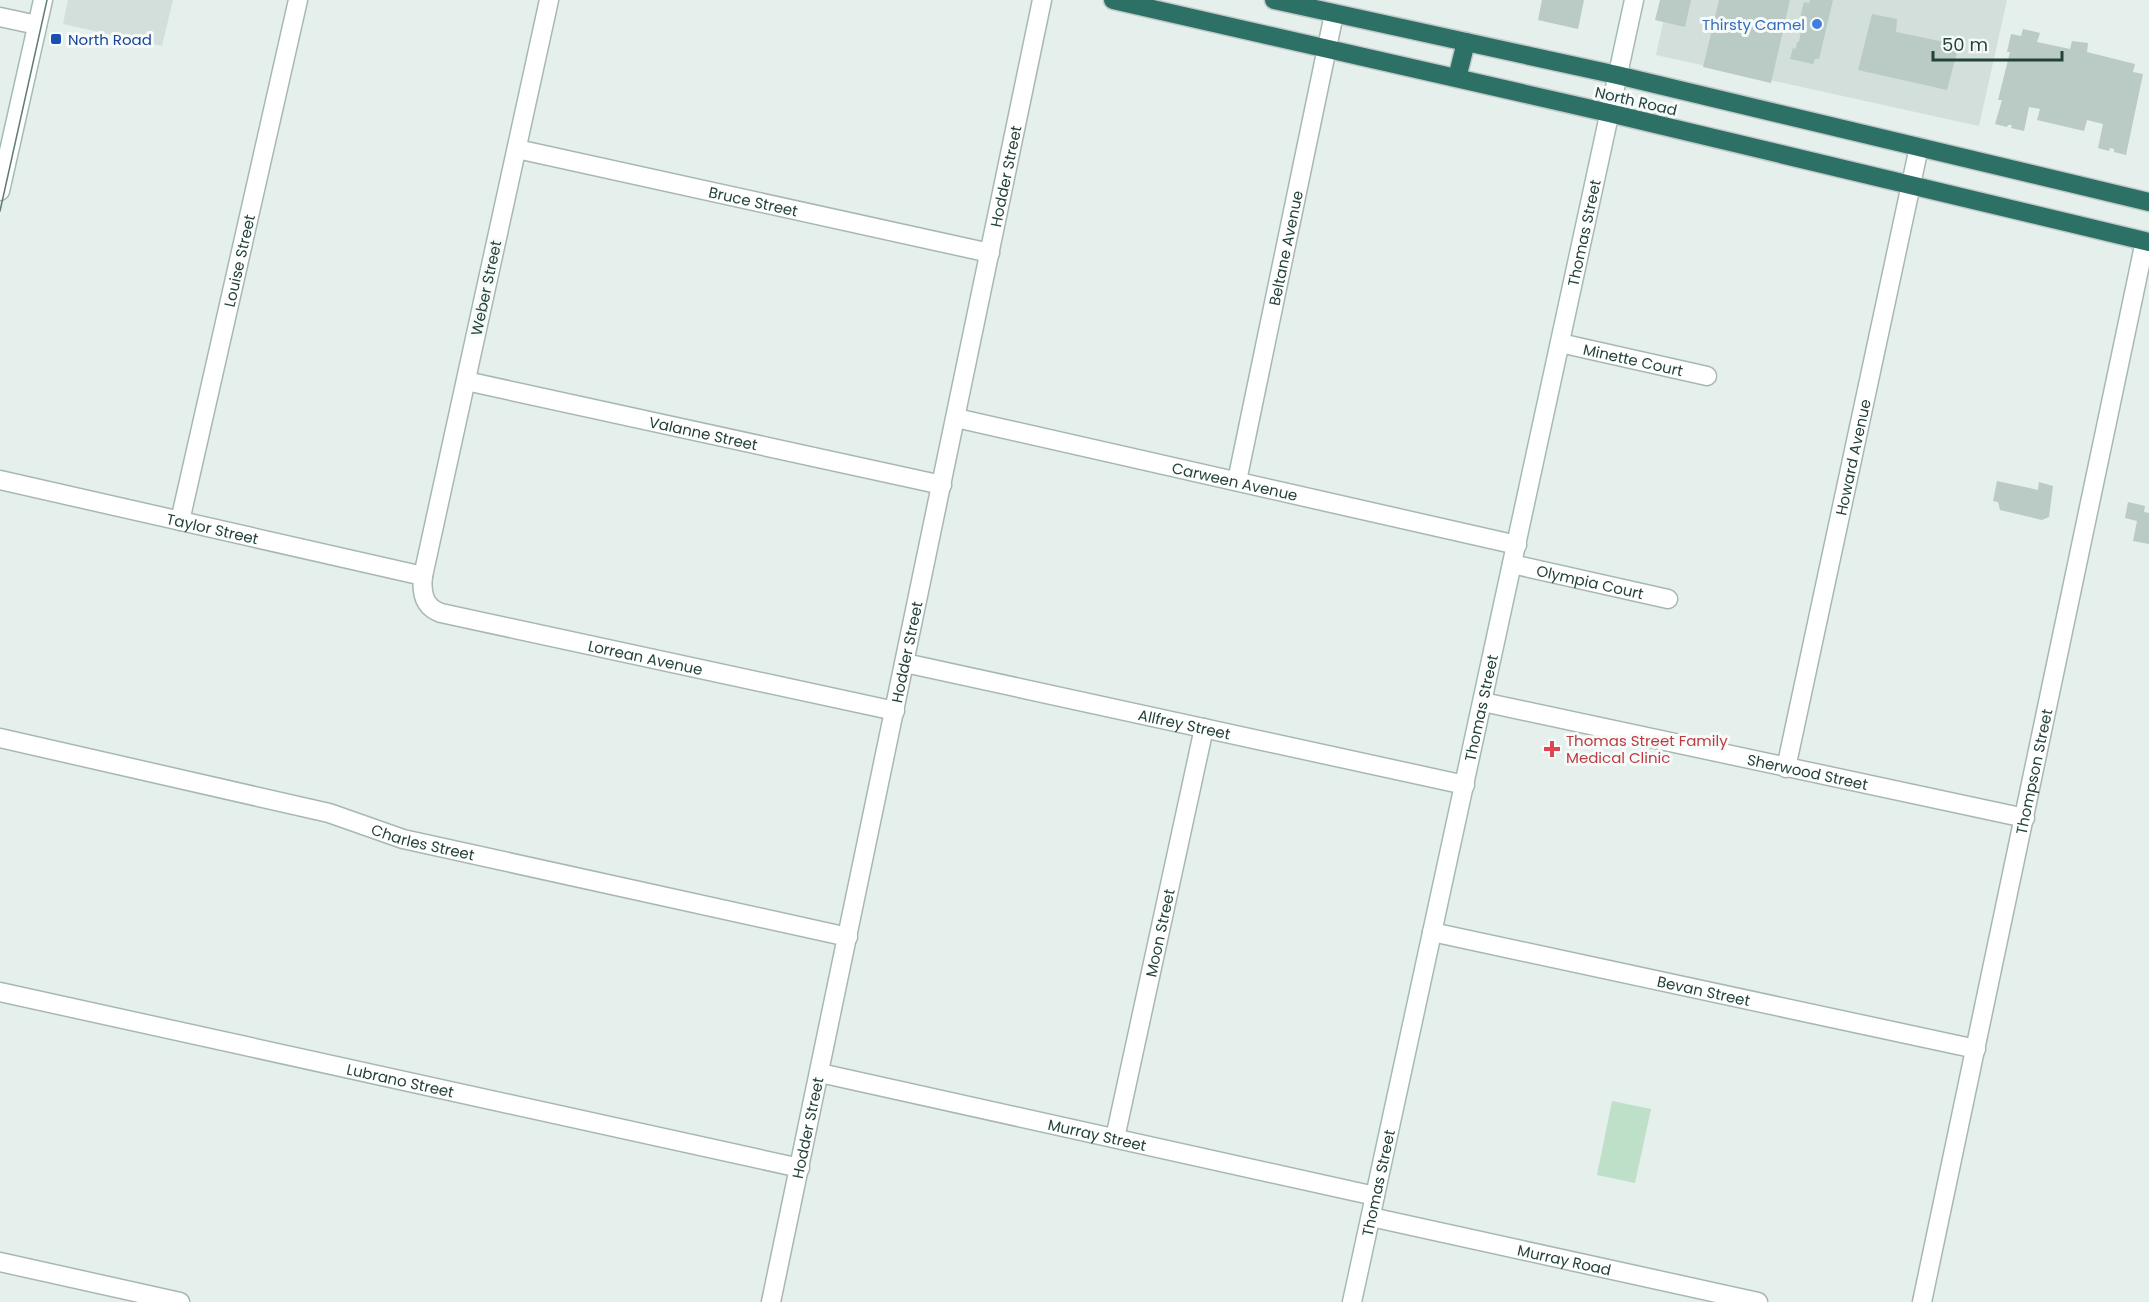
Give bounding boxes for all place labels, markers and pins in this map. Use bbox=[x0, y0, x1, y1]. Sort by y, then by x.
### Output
place label: Thirsty Camel bbox=[1702, 14, 1805, 35]
marker: Thirsty Camel bbox=[1810, 17, 1824, 31]
place label: North Road bbox=[68, 29, 152, 50]
marker: North Road bbox=[49, 32, 63, 46]
place label: Thomas Street Family Medical Clinic bbox=[1566, 730, 1728, 768]
marker: Thomas Street Family Medical Clinic bbox=[1543, 740, 1561, 758]

